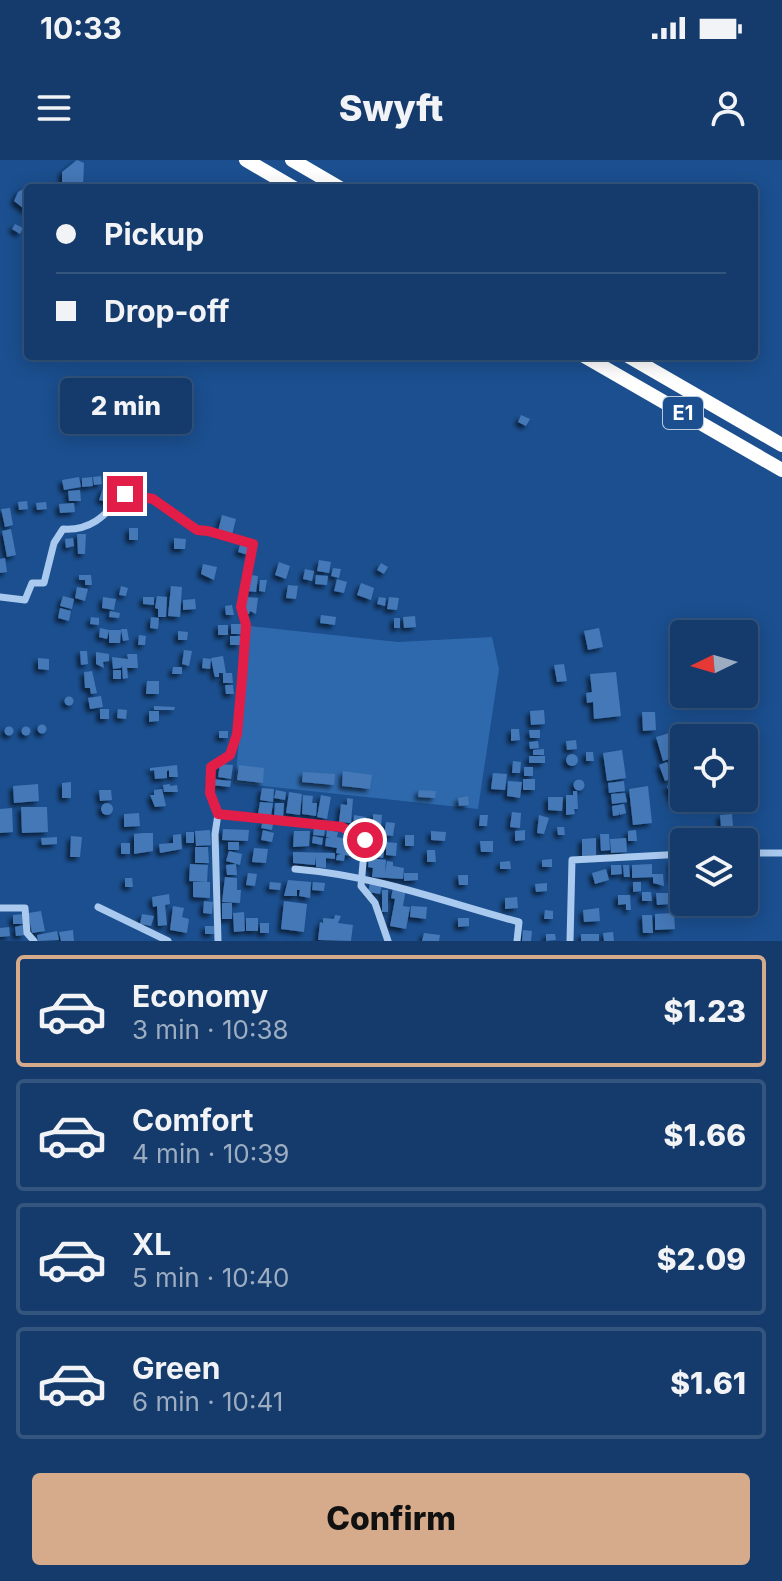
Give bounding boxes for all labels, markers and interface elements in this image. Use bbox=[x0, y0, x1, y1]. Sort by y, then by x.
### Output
text: 10:33 bbox=[40, 10, 122, 46]
icon: menu bbox=[32, 86, 76, 130]
text: Swyft bbox=[339, 86, 443, 130]
icon: person bbox=[706, 86, 750, 130]
text: Pickup bbox=[104, 216, 204, 252]
text: Drop-off bbox=[104, 293, 230, 329]
callout: 2 min bbox=[59, 378, 191, 434]
text: 2 min bbox=[91, 390, 161, 421]
road number: E1 bbox=[663, 397, 703, 429]
route end bbox=[107, 476, 143, 512]
north arrow bbox=[670, 620, 758, 708]
map controls bbox=[670, 620, 758, 916]
button: locate bbox=[670, 724, 758, 812]
route start bbox=[347, 822, 383, 858]
button: layers bbox=[670, 828, 758, 916]
icon: car bbox=[36, 975, 108, 1047]
text: Economy bbox=[132, 978, 268, 1014]
text: $1.23 bbox=[664, 993, 746, 1029]
text: 3 min · 10:38 bbox=[132, 1014, 289, 1045]
icon: car bbox=[36, 1099, 108, 1171]
text: Comfort bbox=[132, 1102, 253, 1138]
text: $1.66 bbox=[664, 1117, 746, 1153]
text: 4 min · 10:39 bbox=[132, 1138, 289, 1169]
icon: car bbox=[36, 1223, 108, 1295]
text: XL bbox=[132, 1226, 171, 1262]
text: $2.09 bbox=[657, 1241, 746, 1277]
text: 5 min · 10:40 bbox=[132, 1262, 289, 1293]
icon: car bbox=[36, 1347, 108, 1419]
text: Green bbox=[132, 1350, 220, 1386]
text: $1.61 bbox=[670, 1365, 746, 1401]
text: 6 min · 10:41 bbox=[132, 1386, 283, 1417]
button: Confirm bbox=[32, 1473, 750, 1565]

